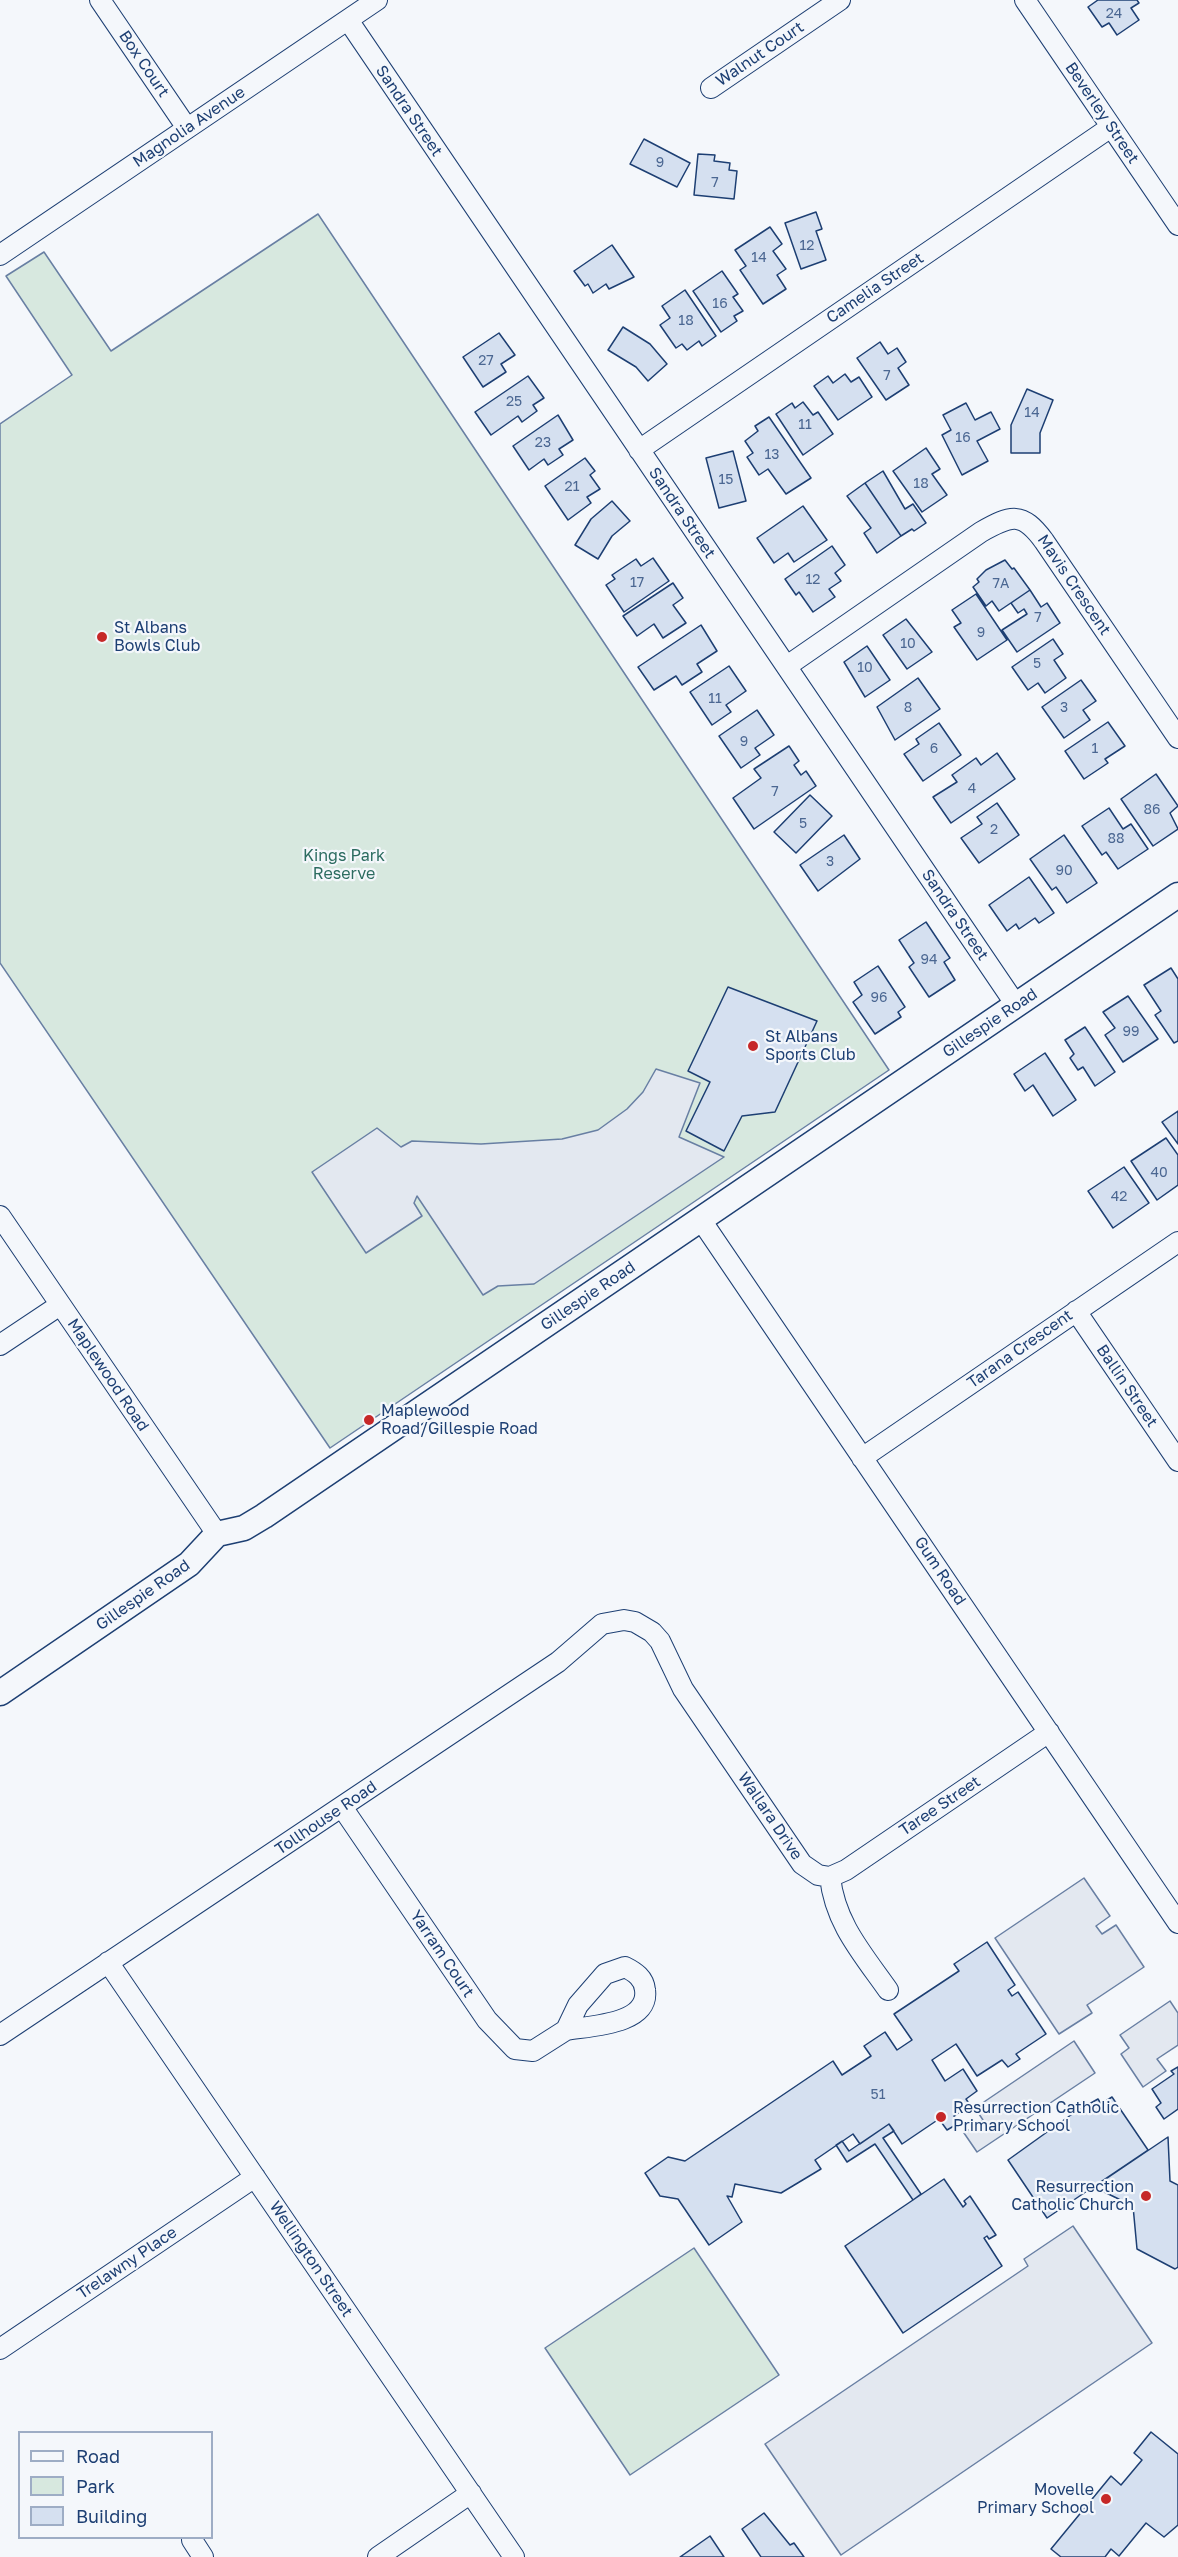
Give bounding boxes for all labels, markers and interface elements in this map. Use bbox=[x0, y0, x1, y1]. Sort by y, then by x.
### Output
house number: 24 bbox=[1106, 6, 1122, 22]
street label: Walnut Court bbox=[712, 18, 808, 90]
street label: Box Court bbox=[115, 27, 173, 101]
street label: Beverley Street bbox=[1061, 59, 1143, 167]
street label: Sandra Street bbox=[372, 62, 446, 160]
street label: Magnolia Avenue bbox=[129, 82, 249, 172]
house number: 9 bbox=[656, 155, 664, 171]
house number: 7 bbox=[711, 175, 719, 191]
house number: 12 bbox=[800, 238, 814, 254]
street label: Camelia Street bbox=[823, 248, 927, 328]
house number: 14 bbox=[751, 250, 767, 266]
house number: 16 bbox=[712, 296, 728, 312]
house number: 18 bbox=[678, 313, 694, 329]
house number: 27 bbox=[478, 353, 494, 369]
house number: 7 bbox=[883, 368, 891, 384]
house number: 25 bbox=[506, 394, 522, 410]
house number: 14 bbox=[1024, 405, 1040, 421]
house number: 11 bbox=[798, 417, 812, 433]
house number: 16 bbox=[955, 430, 971, 446]
house number: 23 bbox=[535, 435, 551, 451]
house number: 13 bbox=[765, 447, 779, 463]
street label: Sandra Street bbox=[645, 464, 719, 562]
house number: 15 bbox=[719, 472, 733, 488]
house number: 18 bbox=[913, 476, 929, 492]
house number: 21 bbox=[565, 479, 579, 495]
street label: Mavis Crescent bbox=[1033, 531, 1115, 639]
house number: 12 bbox=[806, 572, 820, 588]
house number: 17 bbox=[630, 575, 644, 591]
house number: 7A bbox=[993, 576, 1009, 592]
house number: 7 bbox=[1034, 610, 1042, 626]
place label: St Albans Bowls Club bbox=[114, 618, 200, 656]
house number: 9 bbox=[977, 625, 985, 641]
marker: St Albans Bowls Club bbox=[95, 630, 109, 644]
house number: 10 bbox=[900, 636, 916, 652]
house number: 5 bbox=[1033, 656, 1041, 672]
house number: 10 bbox=[857, 660, 873, 676]
house number: 11 bbox=[708, 691, 722, 707]
house number: 8 bbox=[904, 700, 912, 716]
house number: 3 bbox=[1060, 700, 1068, 716]
house number: 9 bbox=[740, 734, 748, 750]
house number: 6 bbox=[930, 741, 938, 757]
house number: 1 bbox=[1092, 741, 1098, 757]
house number: 4 bbox=[968, 781, 976, 797]
house number: 7 bbox=[771, 784, 779, 800]
house number: 86 bbox=[1143, 802, 1161, 818]
house number: 5 bbox=[799, 816, 807, 832]
house number: 2 bbox=[990, 822, 998, 838]
house number: 88 bbox=[1107, 831, 1125, 847]
park label: Kings Park Reserve bbox=[303, 846, 385, 884]
house number: 3 bbox=[826, 854, 834, 870]
house number: 90 bbox=[1055, 863, 1073, 879]
street label: Sandra Street bbox=[918, 866, 992, 964]
house number: 94 bbox=[920, 952, 938, 968]
street label: Gillespie Road bbox=[939, 984, 1041, 1062]
house number: 96 bbox=[871, 990, 887, 1006]
house number: 99 bbox=[1123, 1024, 1139, 1040]
place label: St Albans Sports Club bbox=[765, 1027, 856, 1065]
marker: St Albans Sports Club bbox=[746, 1039, 760, 1053]
house number: 40 bbox=[1150, 1165, 1168, 1181]
house number: 42 bbox=[1111, 1189, 1127, 1205]
street label: Gillespie Road bbox=[537, 1257, 639, 1335]
street label: Tarana Crescent bbox=[964, 1305, 1076, 1393]
street label: Maplewood Road bbox=[63, 1315, 153, 1435]
street label: Ballin Street bbox=[1092, 1341, 1162, 1431]
place label: Maplewood Road/Gillespie Road bbox=[381, 1401, 538, 1439]
marker: Maplewood Road/Gillespie Road bbox=[362, 1413, 376, 1427]
street label: Gum Road bbox=[910, 1533, 970, 1609]
street label: Gillespie Road bbox=[92, 1556, 194, 1634]
street label: Wallara Drive bbox=[734, 1768, 806, 1864]
street label: Taree Street bbox=[896, 1772, 984, 1840]
street label: Tollhouse Road bbox=[272, 1777, 380, 1859]
street label: Yarram Court bbox=[406, 1907, 478, 2001]
house number: 51 bbox=[871, 2087, 885, 2103]
place label: Resurrection Catholic Primary School bbox=[953, 2098, 1119, 2136]
marker: Resurrection Catholic Primary School bbox=[934, 2110, 948, 2124]
place label: Resurrection Catholic Church bbox=[1011, 2177, 1134, 2215]
marker: Resurrection Catholic Church bbox=[1139, 2189, 1153, 2203]
street label: Wellington Street bbox=[265, 2198, 357, 2320]
street label: Trelawny Place bbox=[74, 2223, 180, 2303]
legend bbox=[18, 2431, 213, 2539]
text: Road bbox=[76, 2445, 120, 2467]
text: Park bbox=[76, 2475, 115, 2497]
place label: Movelle Primary School bbox=[977, 2480, 1094, 2518]
marker: Movelle Primary School bbox=[1099, 2492, 1113, 2506]
text: Building bbox=[76, 2505, 147, 2527]

